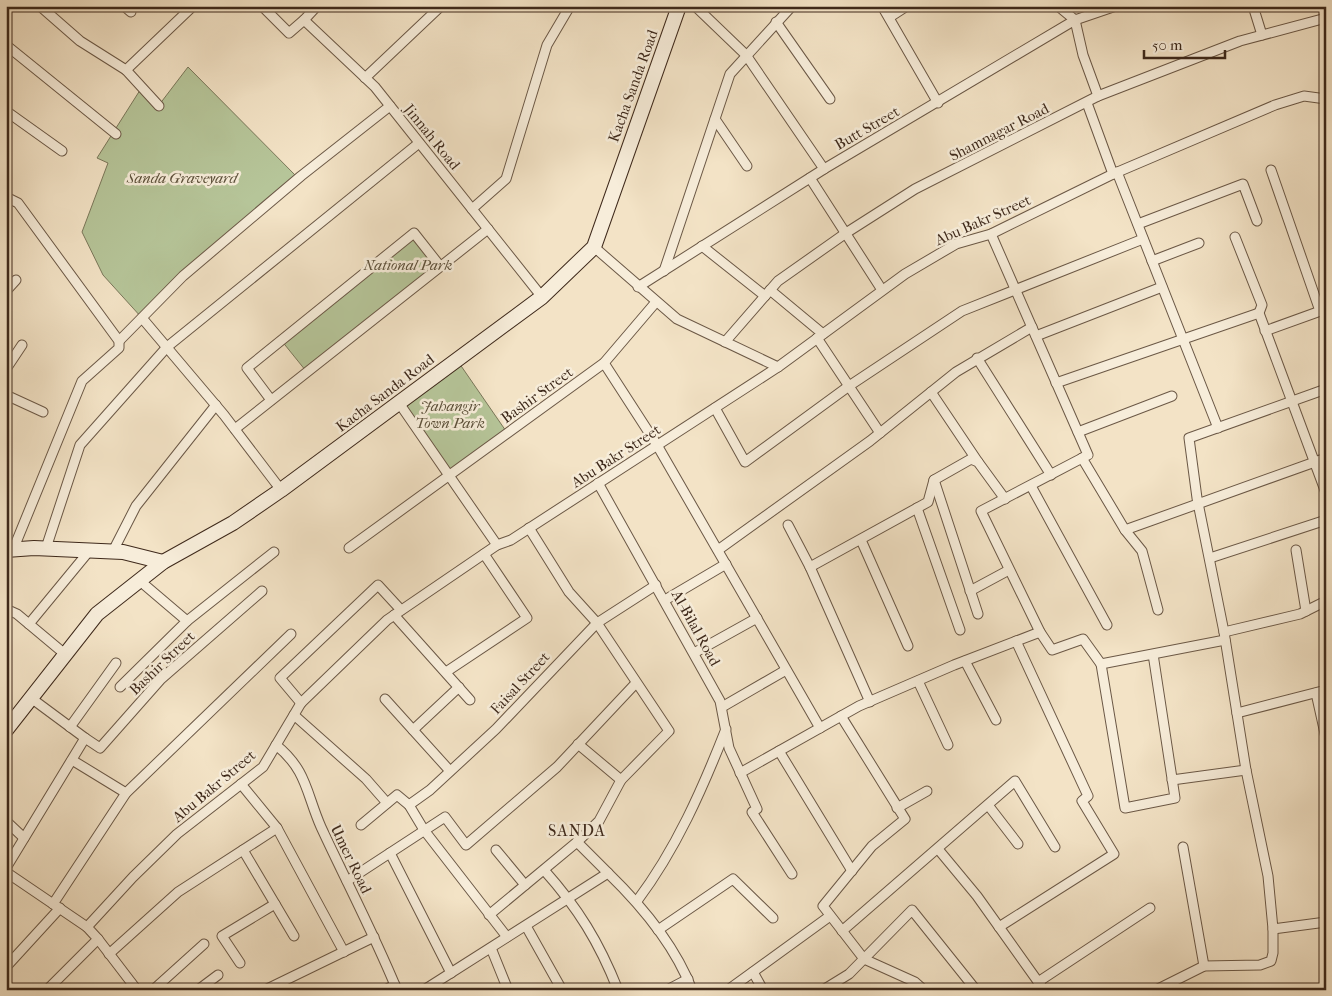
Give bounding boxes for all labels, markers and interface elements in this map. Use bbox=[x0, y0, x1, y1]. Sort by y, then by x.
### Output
street label: Kacha Sanda Road bbox=[604, 27, 662, 145]
scale bar bbox=[1144, 28, 1226, 60]
text: 50 m bbox=[1152, 36, 1183, 54]
street label: Shamnagar Road bbox=[946, 99, 1052, 165]
street label: Jinnah Road bbox=[399, 100, 464, 174]
street label: Butt Street bbox=[831, 102, 903, 154]
park label: Sanda Graveyard bbox=[126, 169, 240, 187]
street label: Abu Bakr Street bbox=[931, 191, 1034, 250]
park label: National Park bbox=[363, 256, 453, 274]
street label: Kacha Sanda Road bbox=[332, 350, 438, 436]
street label: Bashir Street bbox=[498, 363, 577, 427]
park label: Jahangir Town Park bbox=[415, 397, 485, 432]
street label: Abu Bakr Street bbox=[567, 420, 665, 492]
street label: Al-Bilal Road bbox=[667, 586, 725, 670]
street label: Bashir Street bbox=[125, 627, 199, 699]
street label: Faisal Street bbox=[487, 648, 554, 718]
street label: Abu Bakr Street bbox=[168, 746, 260, 827]
district label: SANDA bbox=[548, 821, 606, 840]
street label: Umer Road bbox=[327, 822, 376, 897]

